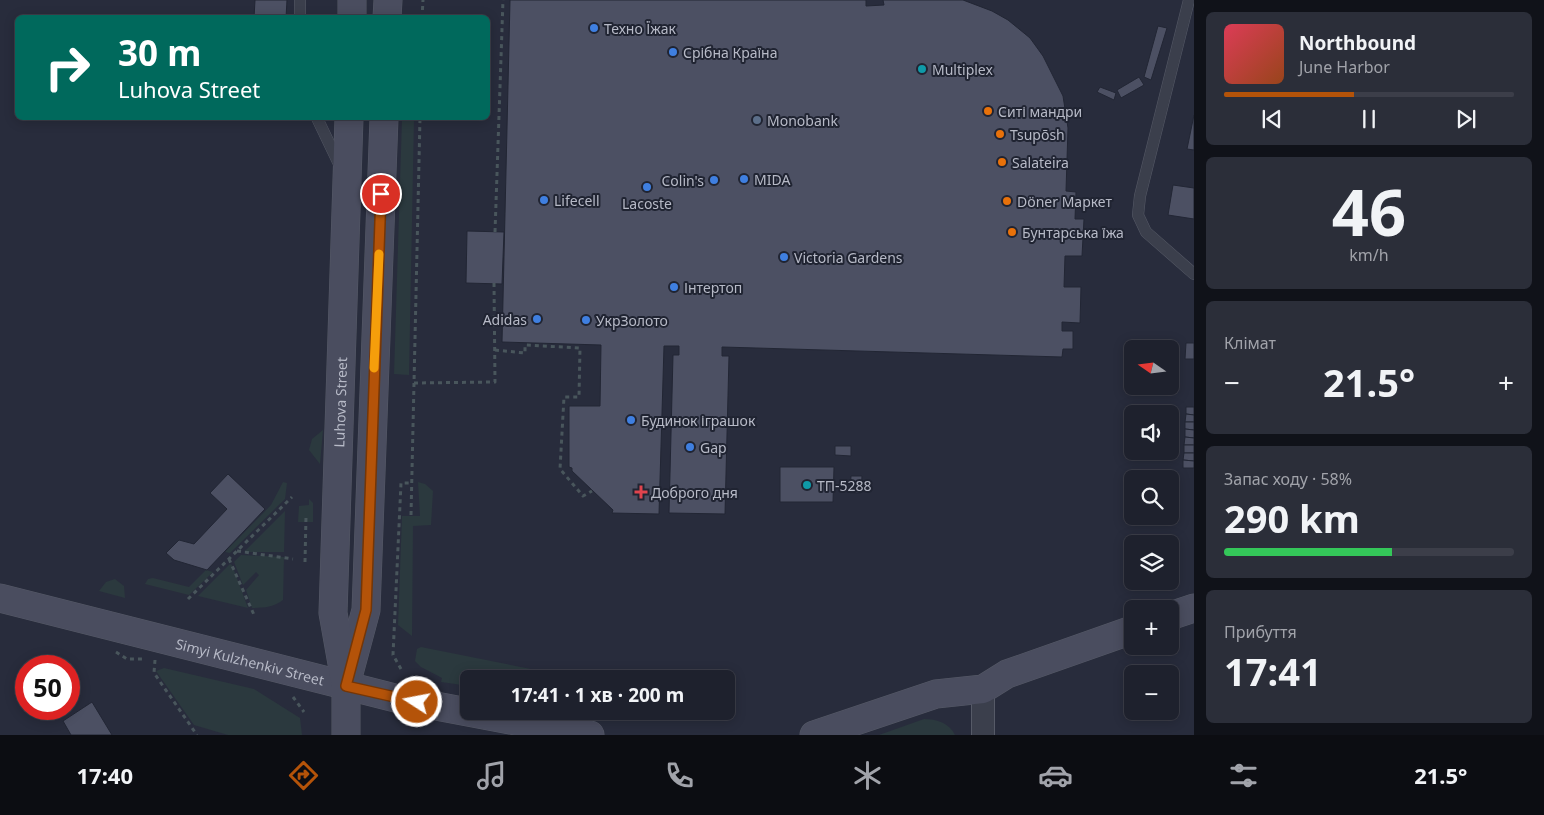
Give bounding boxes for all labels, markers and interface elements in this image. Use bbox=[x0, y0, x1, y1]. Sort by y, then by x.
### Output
place label: Техно Їжак bbox=[604, 19, 676, 38]
marker: Техно Їжак bbox=[588, 22, 600, 34]
text: 30 m bbox=[118, 29, 201, 76]
text: Northbound bbox=[1299, 30, 1416, 56]
icon: right bbox=[35, 35, 100, 100]
place label: Срібна Країна bbox=[683, 43, 778, 62]
marker: Срібна Країна bbox=[667, 46, 679, 58]
text: June Harbor bbox=[1299, 56, 1390, 78]
place label: Multiplex bbox=[932, 60, 993, 79]
marker: Multiplex bbox=[916, 63, 928, 75]
text: Luhova Street bbox=[118, 74, 260, 104]
place label: Ситі мандри bbox=[998, 102, 1082, 121]
marker: Ситі мандри bbox=[982, 105, 994, 117]
icon: previous bbox=[1258, 105, 1286, 133]
icon: pause bbox=[1355, 105, 1383, 133]
icon: next bbox=[1452, 105, 1480, 133]
place label: Monobank bbox=[767, 111, 838, 130]
marker: Monobank bbox=[751, 114, 763, 126]
place label: Tsupōsh bbox=[1010, 125, 1065, 144]
marker: Tsupōsh bbox=[994, 128, 1006, 140]
place label: Salateira bbox=[1012, 153, 1069, 172]
marker: Salateira bbox=[996, 156, 1008, 168]
text: 46 bbox=[1332, 167, 1406, 255]
place label: MIDA bbox=[754, 170, 790, 189]
place label: Colin's bbox=[662, 171, 704, 190]
pin bbox=[360, 173, 402, 215]
marker: MIDA bbox=[738, 173, 750, 185]
marker: Colin's bbox=[708, 174, 720, 186]
icon: arrive bbox=[367, 180, 395, 208]
marker: Lacoste bbox=[641, 181, 653, 193]
place label: Lifecell bbox=[554, 191, 600, 210]
place label: Döner Маркет bbox=[1017, 192, 1112, 211]
marker: Lifecell bbox=[538, 194, 550, 206]
place label: Lacoste bbox=[622, 194, 672, 213]
marker: Döner Маркет bbox=[1001, 195, 1013, 207]
place label: Бунтарська їжа bbox=[1022, 223, 1124, 242]
marker: Бунтарська їжа bbox=[1006, 226, 1018, 238]
text: km/h bbox=[1349, 244, 1389, 266]
place label: Victoria Gardens bbox=[794, 248, 903, 267]
marker: Victoria Gardens bbox=[778, 251, 790, 263]
place label: Інтертоп bbox=[684, 278, 742, 297]
marker: Інтертоп bbox=[668, 281, 680, 293]
place label: Adidas bbox=[483, 310, 527, 329]
place label: УкрЗолото bbox=[596, 311, 668, 330]
marker: Adidas bbox=[531, 313, 543, 325]
marker: УкрЗолото bbox=[580, 314, 592, 326]
text: Клімат bbox=[1224, 332, 1276, 354]
north arrow bbox=[1124, 340, 1179, 395]
map controls bbox=[1124, 340, 1179, 720]
text: 21.5° bbox=[1323, 356, 1415, 408]
street label: Luhova Street bbox=[329, 357, 351, 448]
text: − bbox=[1224, 363, 1240, 401]
text: + bbox=[1498, 363, 1514, 401]
button: sound bbox=[1124, 405, 1179, 460]
place label: Будинок іграшок bbox=[641, 411, 756, 430]
marker: Будинок іграшок bbox=[625, 414, 637, 426]
place label: Gap bbox=[700, 438, 727, 457]
marker: Gap bbox=[684, 441, 696, 453]
text: Запас ходу · 58% bbox=[1224, 468, 1352, 490]
button: search bbox=[1124, 470, 1179, 525]
place label: ТП-5288 bbox=[817, 476, 872, 495]
marker: ТП-5288 bbox=[801, 479, 813, 491]
place label: Доброго дня bbox=[651, 483, 738, 502]
marker: Доброго дня bbox=[635, 486, 647, 498]
text: 290 km bbox=[1224, 492, 1360, 544]
button: layers bbox=[1124, 535, 1179, 590]
button: + bbox=[1124, 600, 1179, 655]
text: Прибуття bbox=[1224, 621, 1297, 643]
street label: Simyi Kulzhenkiv Street bbox=[174, 633, 326, 689]
text: 17:41 bbox=[1224, 645, 1322, 697]
speed limit sign: 50 bbox=[15, 655, 80, 720]
button: − bbox=[1124, 665, 1179, 720]
position arrow bbox=[390, 675, 442, 727]
text: 17:41 · 1 хв · 200 m bbox=[511, 682, 684, 708]
icon: directions bbox=[286, 758, 321, 793]
icon: music bbox=[474, 758, 509, 793]
icon: phone bbox=[662, 758, 697, 793]
icon: climate bbox=[850, 758, 885, 793]
icon: car bbox=[1038, 758, 1073, 793]
icon: filters bbox=[1226, 758, 1261, 793]
text: 17:40 bbox=[77, 760, 133, 790]
text: 21.5° bbox=[1414, 760, 1467, 790]

